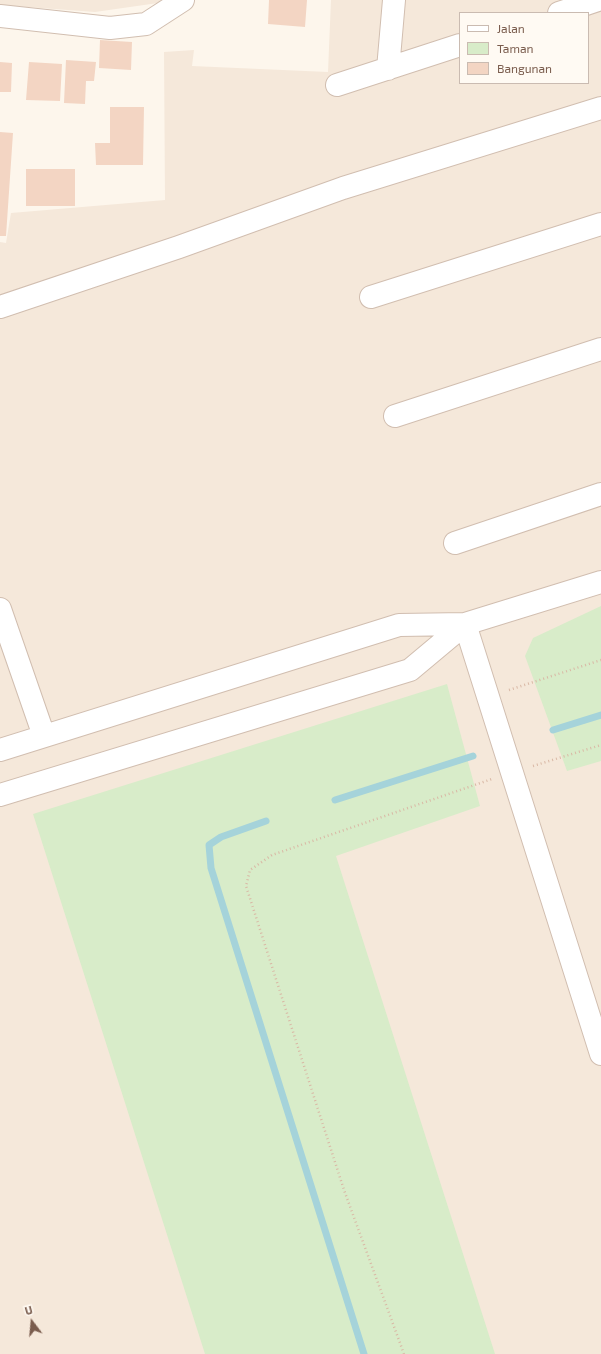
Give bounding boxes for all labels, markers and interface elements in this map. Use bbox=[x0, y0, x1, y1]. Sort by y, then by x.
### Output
legend bbox=[459, 12, 589, 84]
text: Jalan bbox=[497, 21, 525, 35]
text: Taman bbox=[497, 41, 534, 55]
text: Bangunan bbox=[497, 61, 552, 75]
north arrow bbox=[12, 1302, 52, 1342]
text: U bbox=[23, 1303, 34, 1317]

